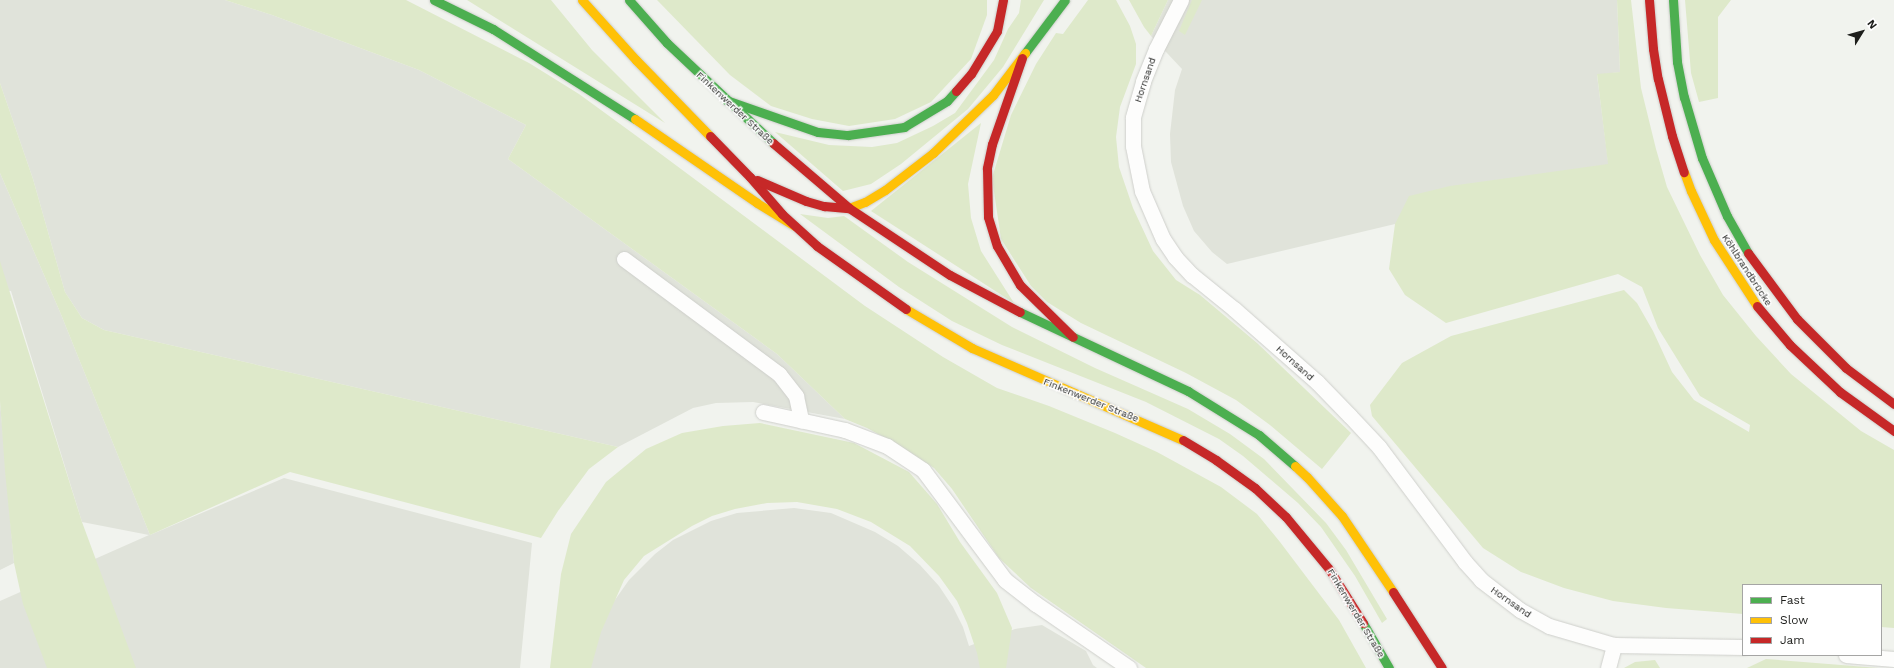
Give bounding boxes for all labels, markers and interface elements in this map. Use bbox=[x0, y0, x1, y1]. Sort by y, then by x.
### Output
north arrow bbox=[1842, 12, 1882, 52]
text: N bbox=[1864, 17, 1880, 32]
street label: Hornsand bbox=[1132, 56, 1158, 104]
street label: Finkenwerder Straße bbox=[694, 69, 776, 147]
street label: Köhlbrandbrücke bbox=[1719, 232, 1775, 308]
street label: Hornsand bbox=[1274, 343, 1316, 383]
street label: Finkenwerder Straße bbox=[1042, 375, 1140, 425]
street label: Finkenwerder Straße bbox=[1325, 566, 1387, 660]
street label: Hornsand bbox=[1488, 584, 1534, 620]
legend bbox=[1742, 584, 1882, 656]
text: Fast bbox=[1780, 593, 1805, 607]
text: Slow bbox=[1780, 613, 1808, 627]
text: Jam bbox=[1780, 633, 1805, 647]

